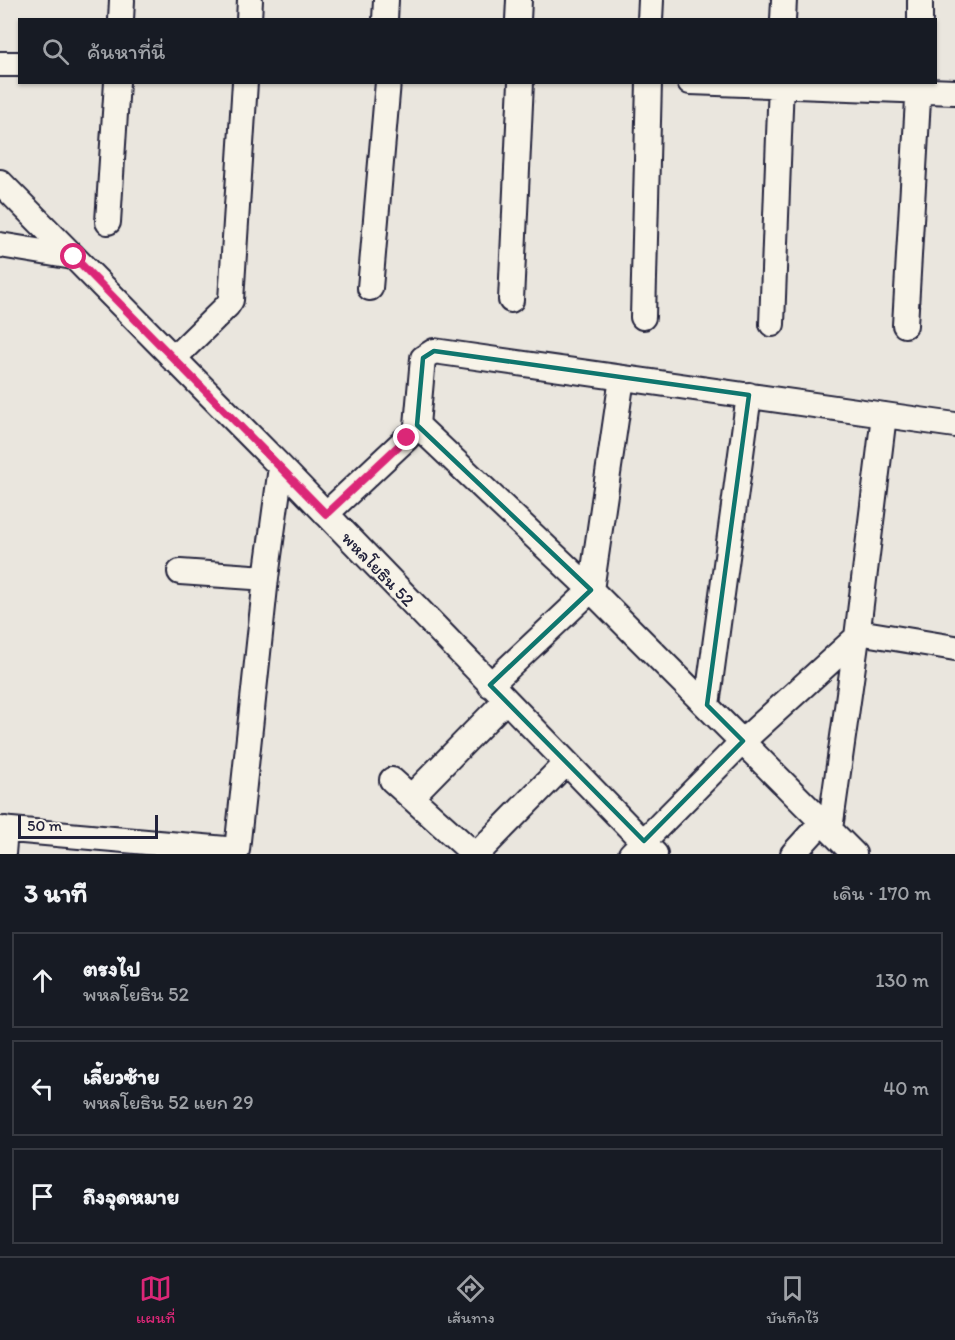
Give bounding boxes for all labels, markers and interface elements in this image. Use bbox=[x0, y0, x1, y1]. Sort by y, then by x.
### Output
search box bbox=[18, 18, 937, 84]
icon: search bbox=[39, 35, 72, 68]
text: ค้นหาที่นี่ bbox=[87, 38, 165, 65]
route start bbox=[60, 243, 86, 269]
route end bbox=[393, 424, 419, 450]
street label: พหลโยธิน 52 bbox=[337, 527, 419, 611]
scale bar bbox=[18, 812, 158, 840]
text: 50 m bbox=[27, 816, 62, 835]
text: 3 นาที bbox=[24, 877, 87, 909]
text: เดิน · 170 m bbox=[833, 881, 931, 905]
text: ตรงไป bbox=[83, 955, 141, 982]
icon: ahead bbox=[26, 964, 59, 997]
text: 130 m bbox=[875, 968, 929, 992]
text: พหลโยธิน 52 bbox=[83, 982, 189, 1006]
text: เลี้ยวซ้าย bbox=[83, 1063, 159, 1090]
icon: left bbox=[26, 1072, 59, 1105]
text: 40 m bbox=[883, 1076, 929, 1100]
text: พหลโยธิน 52 แยก 29 bbox=[83, 1090, 254, 1114]
icon: arrive bbox=[26, 1180, 59, 1213]
text: ถึงจุดหมาย bbox=[83, 1183, 179, 1210]
tab: แผนที่ bbox=[136, 1272, 175, 1327]
tab: เส้นทาง bbox=[447, 1272, 495, 1327]
tab: บันทึกไว้ bbox=[767, 1272, 819, 1327]

